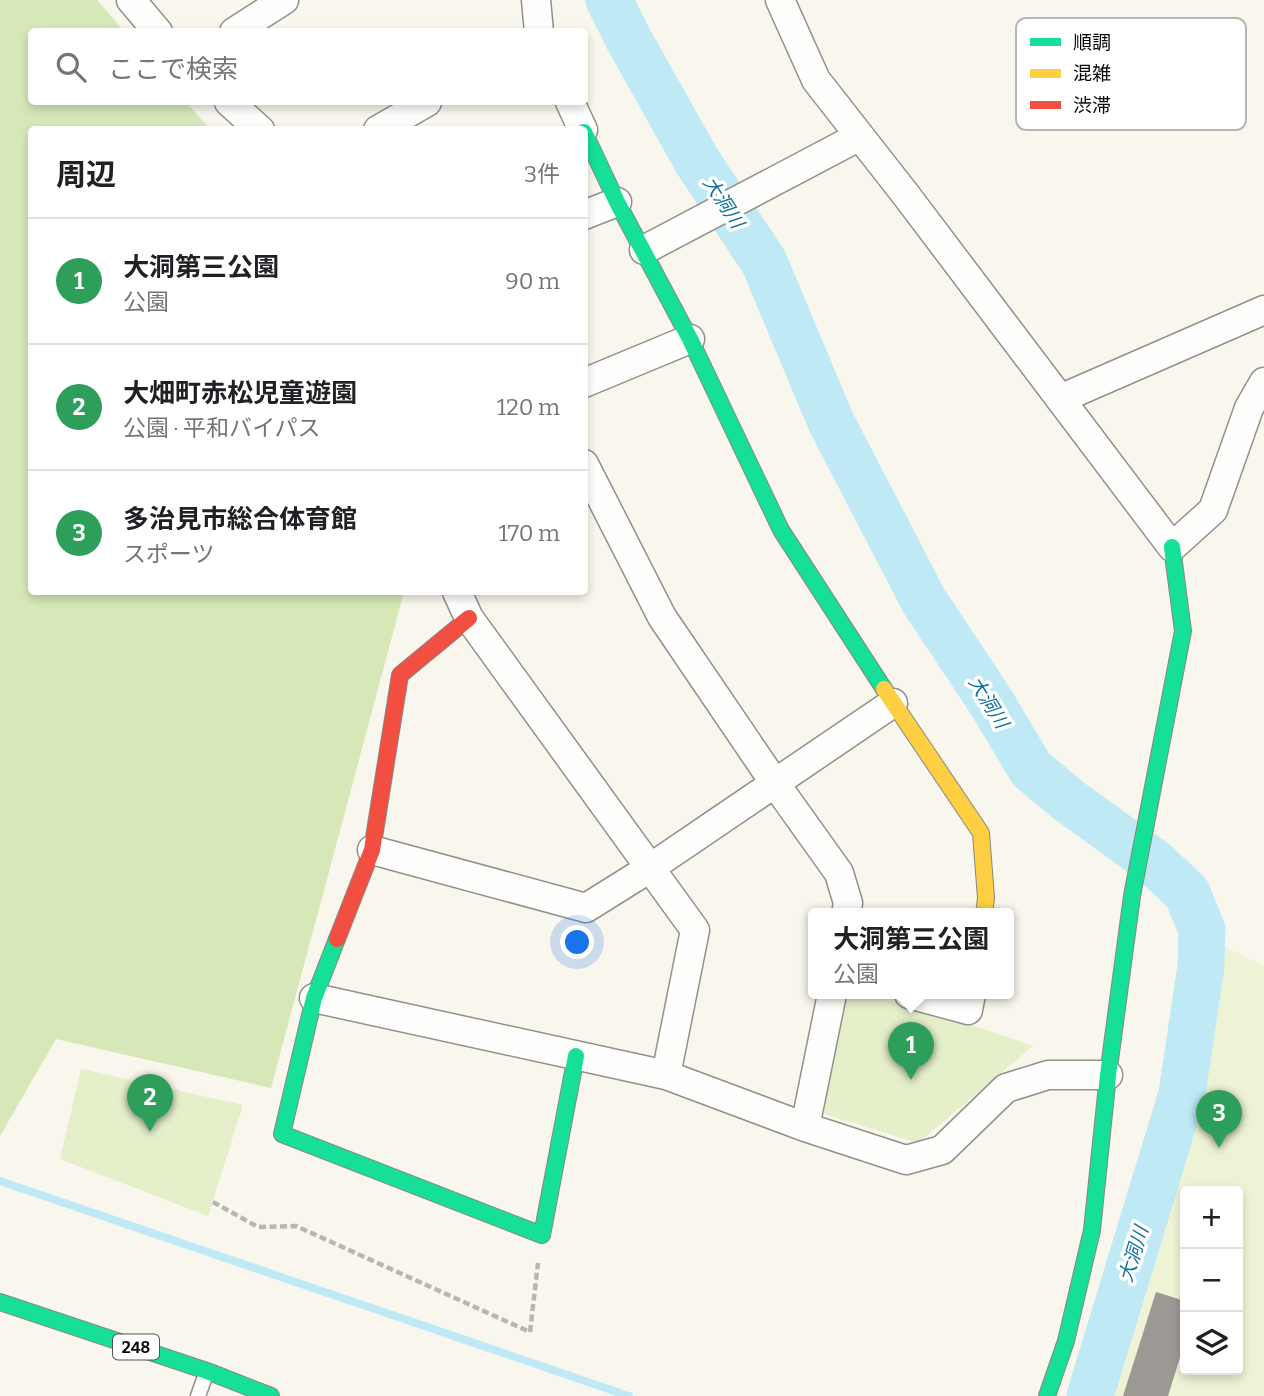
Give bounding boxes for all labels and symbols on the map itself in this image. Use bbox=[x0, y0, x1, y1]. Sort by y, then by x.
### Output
legend bbox=[1016, 18, 1246, 130]
text: 順調 bbox=[1073, 31, 1111, 54]
text: 混雑 bbox=[1073, 62, 1111, 85]
text: 渋滞 bbox=[1073, 94, 1111, 117]
water label: 大洞川 bbox=[698, 172, 750, 234]
water label: 大洞川 bbox=[964, 672, 1014, 734]
your location bbox=[560, 925, 594, 959]
pin: 1 bbox=[888, 1022, 934, 1080]
pin: 2 bbox=[127, 1074, 173, 1132]
pin: 3 bbox=[1196, 1090, 1242, 1148]
water label: 大洞川 bbox=[1114, 1222, 1153, 1285]
road number: 248 bbox=[113, 1334, 159, 1359]

